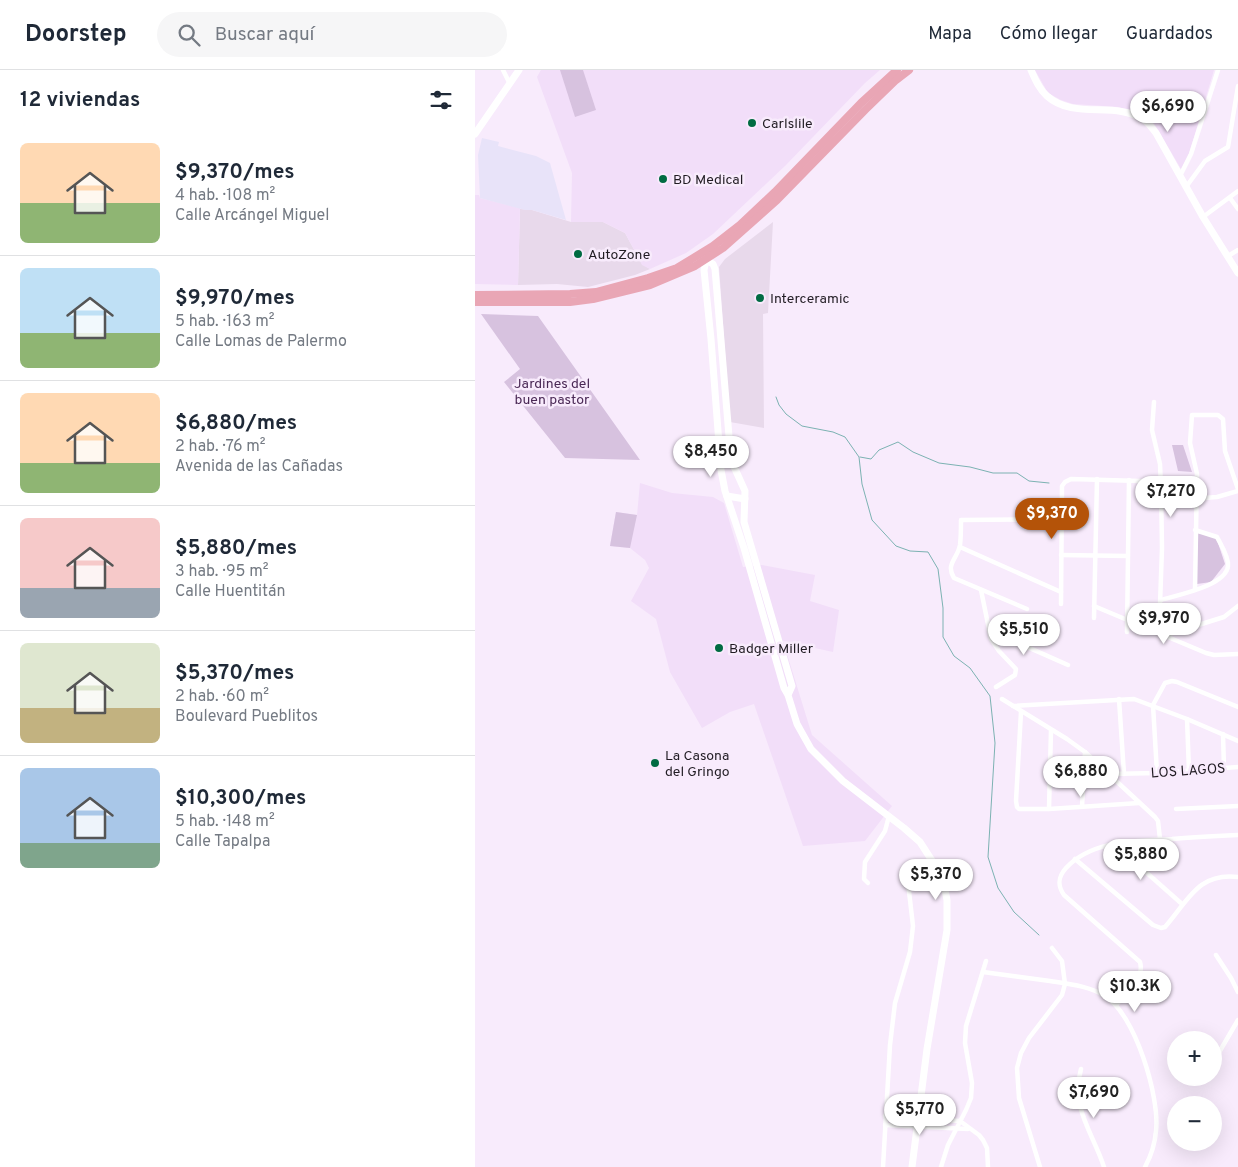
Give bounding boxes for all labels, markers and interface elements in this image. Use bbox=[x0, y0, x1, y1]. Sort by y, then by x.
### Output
search box bbox=[157, 12, 507, 57]
text: Doorstep bbox=[25, 20, 127, 50]
icon: search bbox=[175, 21, 203, 49]
text: Buscar aquí bbox=[215, 23, 314, 47]
text: Mapa bbox=[928, 23, 972, 46]
text: Cómo llegar bbox=[1000, 23, 1098, 46]
text: Guardados bbox=[1126, 23, 1213, 46]
icon: filters bbox=[427, 86, 455, 114]
text: 12 viviendas bbox=[20, 87, 140, 114]
pin: $6,690 bbox=[1127, 90, 1209, 133]
text: $6,690 bbox=[1141, 97, 1195, 117]
place label: Carlslile bbox=[762, 116, 813, 133]
marker: Carlslile bbox=[746, 117, 758, 129]
text: $9,370/mes bbox=[175, 159, 295, 186]
icon: home bbox=[60, 163, 120, 223]
place label: BD Medical bbox=[673, 172, 743, 189]
marker: BD Medical bbox=[657, 173, 669, 185]
text: 4 hab. · 108 m² bbox=[175, 186, 275, 206]
text: Calle Arcángel Miguel bbox=[175, 206, 329, 226]
place label: AutoZone bbox=[588, 247, 650, 264]
marker: AutoZone bbox=[572, 248, 584, 260]
text: $9,970/mes bbox=[175, 285, 295, 312]
icon: home bbox=[60, 288, 120, 348]
place label: Interceramic bbox=[770, 291, 849, 308]
marker: Interceramic bbox=[754, 292, 766, 304]
text: 5 hab. · 163 m² bbox=[175, 312, 274, 332]
text: Calle Lomas de Palermo bbox=[175, 332, 347, 352]
park label: Jardines del buen pastor bbox=[514, 376, 590, 409]
text: $6,880/mes bbox=[175, 410, 297, 437]
icon: home bbox=[60, 413, 120, 473]
pin: $8,450 bbox=[670, 436, 752, 478]
text: 2 hab. · 76 m² bbox=[175, 437, 266, 457]
text: $8,450 bbox=[684, 442, 738, 462]
text: Avenida de las Cañadas bbox=[175, 457, 343, 477]
pin: $7,270 bbox=[1130, 476, 1212, 518]
text: $7,270 bbox=[1146, 482, 1196, 502]
pin: $9,370 bbox=[1011, 498, 1093, 540]
text: $9,370 bbox=[1026, 504, 1078, 524]
text: $5,880/mes bbox=[175, 535, 297, 562]
icon: home bbox=[60, 538, 120, 598]
text: 3 hab. · 95 m² bbox=[175, 562, 269, 582]
text: Calle Huentitán bbox=[175, 582, 285, 602]
pin: $9,970 bbox=[1123, 602, 1205, 645]
text: $9,970 bbox=[1138, 609, 1190, 629]
pin: $5,510 bbox=[983, 614, 1065, 656]
text: $5,510 bbox=[999, 620, 1049, 640]
place label: Badger Miller bbox=[729, 641, 814, 658]
marker: Badger Miller bbox=[713, 642, 725, 654]
text: $5,370/mes bbox=[175, 660, 294, 687]
icon: home bbox=[60, 663, 120, 723]
text: 2 hab. · 60 m² bbox=[175, 687, 269, 707]
text: Boulevard Pueblitos bbox=[175, 707, 318, 727]
place label: La Casona del Gringo bbox=[665, 748, 730, 781]
pin: $6,880 bbox=[1040, 756, 1122, 798]
marker: La Casona del Gringo bbox=[649, 757, 661, 769]
street label: LOS LAGOS bbox=[1150, 760, 1226, 783]
text: $6,880 bbox=[1054, 762, 1108, 782]
text: $10,300/mes bbox=[175, 785, 306, 812]
icon: home bbox=[60, 788, 120, 848]
text: 5 hab. · 148 m² bbox=[175, 812, 275, 832]
text: Calle Tapalpa bbox=[175, 832, 270, 852]
pin: $5,880 bbox=[1100, 838, 1182, 881]
text: $5,880 bbox=[1114, 845, 1168, 865]
pin: $5,370 bbox=[895, 858, 977, 901]
text: $5,370 bbox=[910, 865, 962, 885]
pin: $10.3K bbox=[1094, 970, 1176, 1013]
text: $10.3K bbox=[1109, 977, 1161, 997]
map controls bbox=[1167, 1031, 1222, 1151]
button: + bbox=[1167, 1031, 1222, 1086]
pin: $7,690 bbox=[1053, 1076, 1135, 1119]
text: $7,690 bbox=[1068, 1083, 1120, 1103]
pin: $5,770 bbox=[879, 1094, 961, 1136]
button: − bbox=[1167, 1096, 1222, 1151]
text: $5,770 bbox=[895, 1100, 945, 1120]

